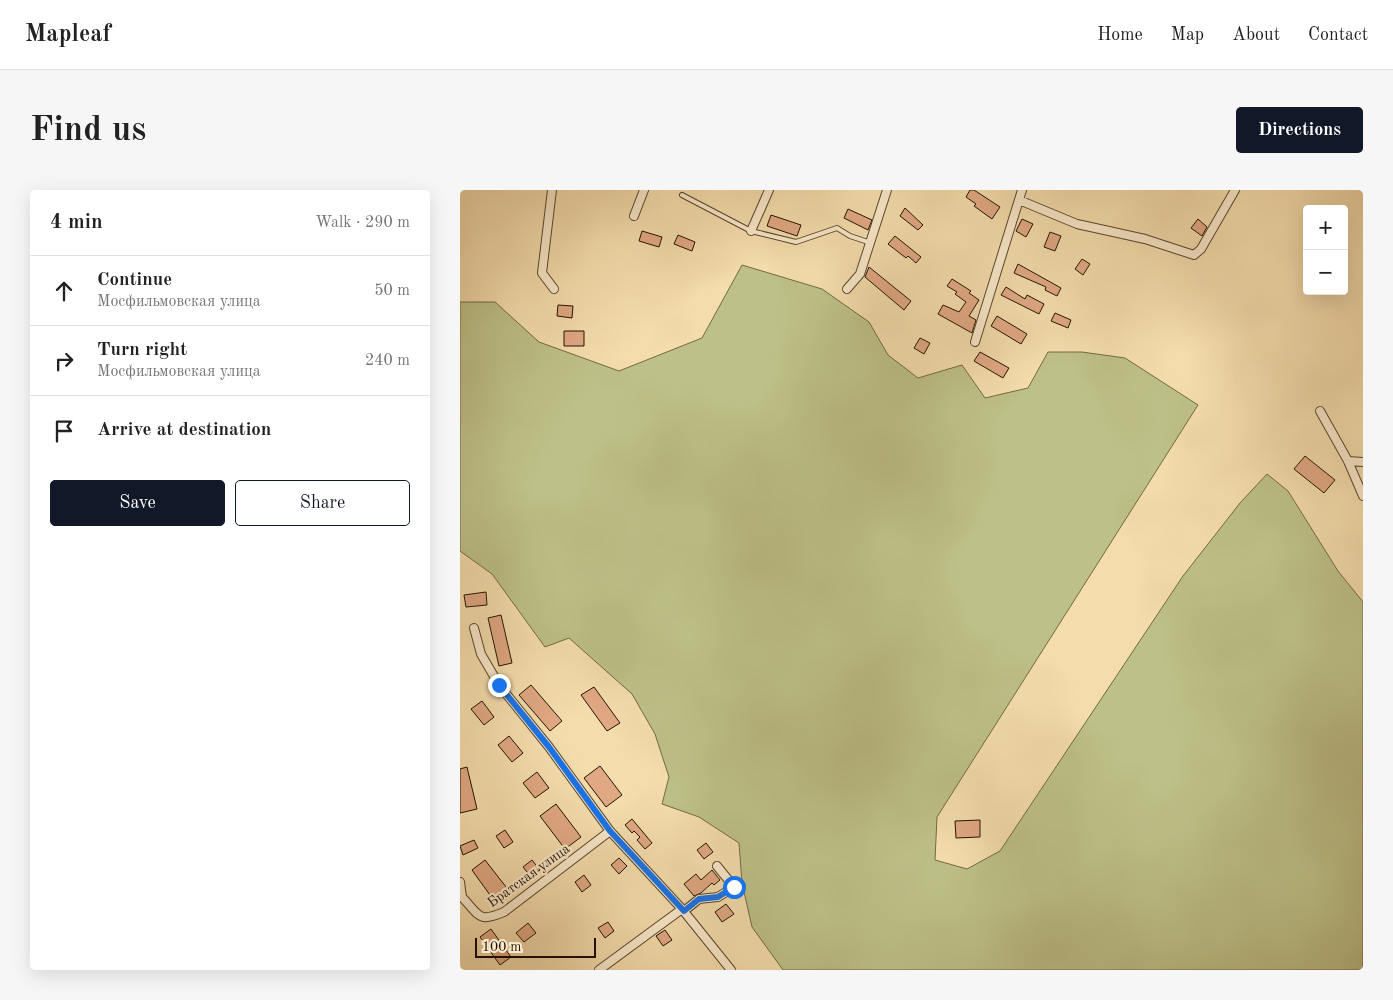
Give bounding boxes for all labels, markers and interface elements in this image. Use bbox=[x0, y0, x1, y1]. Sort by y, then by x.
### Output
text: Mapleaf bbox=[25, 23, 111, 47]
text: Home bbox=[1097, 26, 1143, 44]
text: Map bbox=[1171, 26, 1204, 44]
text: About bbox=[1232, 26, 1280, 44]
text: Contact bbox=[1308, 26, 1368, 44]
button: Directions bbox=[1236, 107, 1363, 153]
text: Find us bbox=[30, 113, 146, 148]
map controls bbox=[1303, 205, 1348, 295]
button: + bbox=[1303, 205, 1348, 250]
text: 4 min bbox=[50, 212, 103, 233]
text: Walk · 290 m bbox=[315, 215, 410, 231]
button: − bbox=[1303, 250, 1348, 295]
text: Continue bbox=[97, 271, 172, 290]
icon: ahead bbox=[50, 277, 78, 305]
text: 50 m bbox=[374, 283, 410, 299]
text: Мосфильмовская улица bbox=[97, 294, 261, 310]
text: Turn right bbox=[97, 341, 187, 360]
icon: right bbox=[50, 347, 78, 375]
text: 240 m bbox=[365, 353, 410, 369]
text: Мосфильмовская улица bbox=[97, 364, 261, 380]
icon: arrive bbox=[50, 417, 78, 445]
text: Arrive at destination bbox=[97, 421, 271, 440]
button: Save bbox=[50, 480, 225, 526]
button: Share bbox=[235, 480, 410, 526]
route end bbox=[488, 674, 511, 697]
street label: Братская улица bbox=[485, 841, 572, 910]
route start bbox=[723, 876, 746, 899]
scale bar bbox=[475, 935, 596, 958]
text: 100 m bbox=[482, 940, 521, 954]

